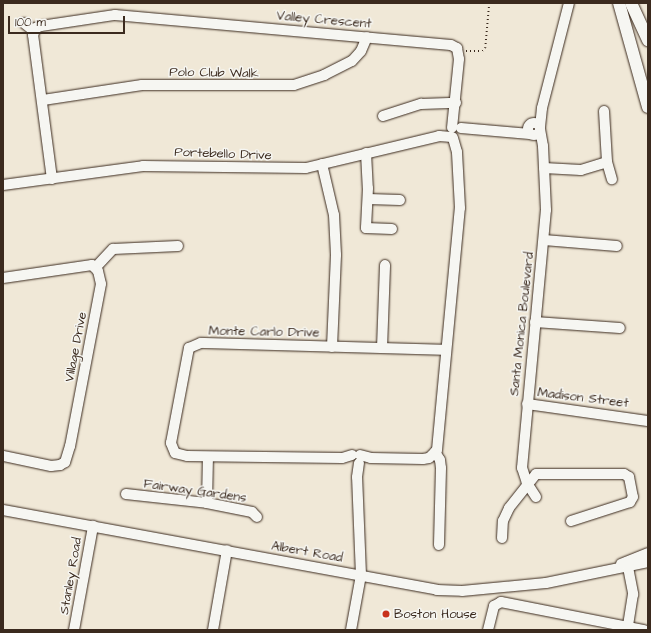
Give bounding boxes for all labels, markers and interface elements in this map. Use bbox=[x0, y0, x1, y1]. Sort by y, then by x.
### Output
scale bar bbox=[10, 8, 127, 34]
street label: Valley Crescent bbox=[276, 8, 372, 32]
text: 100 m bbox=[15, 14, 46, 31]
street label: Polo Club Walk bbox=[169, 64, 259, 82]
street label: Portebello Drive bbox=[174, 145, 272, 163]
street label: Santa Monica Boulevard bbox=[507, 251, 537, 397]
street label: Village Drive bbox=[62, 311, 90, 383]
street label: Monte Carlo Drive bbox=[208, 323, 320, 341]
street label: Madison Street bbox=[537, 385, 629, 411]
street label: Fairway Gardens bbox=[143, 476, 247, 506]
street label: Stanley Road bbox=[57, 536, 85, 616]
street label: Albert Road bbox=[270, 538, 344, 566]
place label: Boston House bbox=[394, 606, 477, 622]
marker: Boston House bbox=[381, 609, 391, 619]

